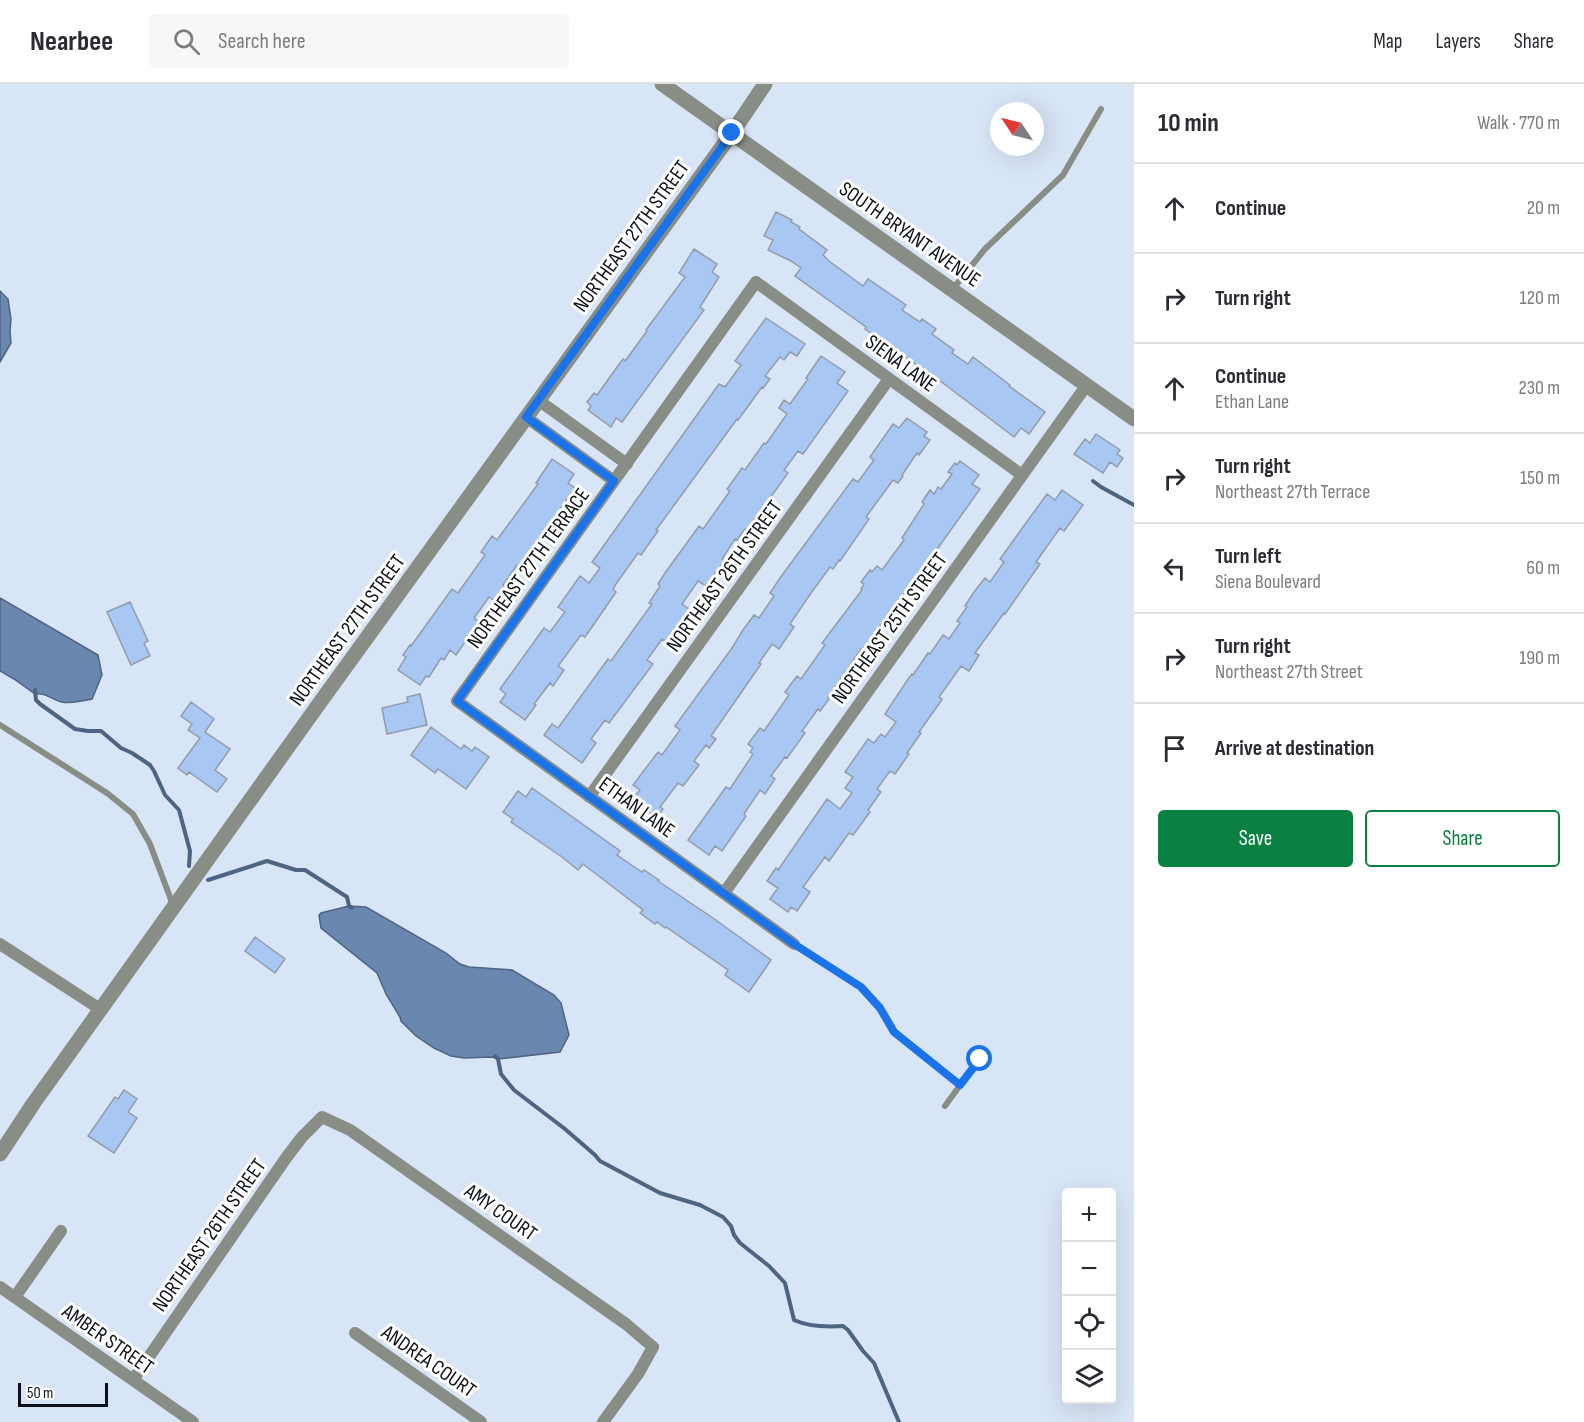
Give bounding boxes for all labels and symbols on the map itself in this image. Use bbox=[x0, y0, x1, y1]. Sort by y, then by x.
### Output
north arrow bbox=[990, 102, 1044, 156]
route end bbox=[718, 119, 744, 145]
street label: NORTHEAST 27TH STREET bbox=[568, 155, 695, 317]
street label: SOUTH BRYANT AVENUE bbox=[834, 176, 985, 292]
street label: SIENA LANE bbox=[860, 329, 941, 397]
street label: NORTHEAST 27TH TERRACE bbox=[462, 483, 595, 653]
street label: NORTHEAST 26TH STREET bbox=[661, 495, 788, 657]
street label: NORTHEAST 25TH STREET bbox=[826, 548, 953, 709]
street label: NORTHEAST 27TH STREET bbox=[284, 549, 411, 711]
street label: ETHAN LANE bbox=[594, 772, 679, 843]
route start bbox=[966, 1045, 992, 1071]
street label: NORTHEAST 26TH STREET bbox=[147, 1154, 272, 1317]
street label: AMY COURT bbox=[459, 1178, 542, 1247]
street label: AMBER STREET bbox=[57, 1298, 158, 1380]
street label: ANDREA COURT bbox=[376, 1319, 481, 1403]
scale bar bbox=[18, 1380, 108, 1408]

